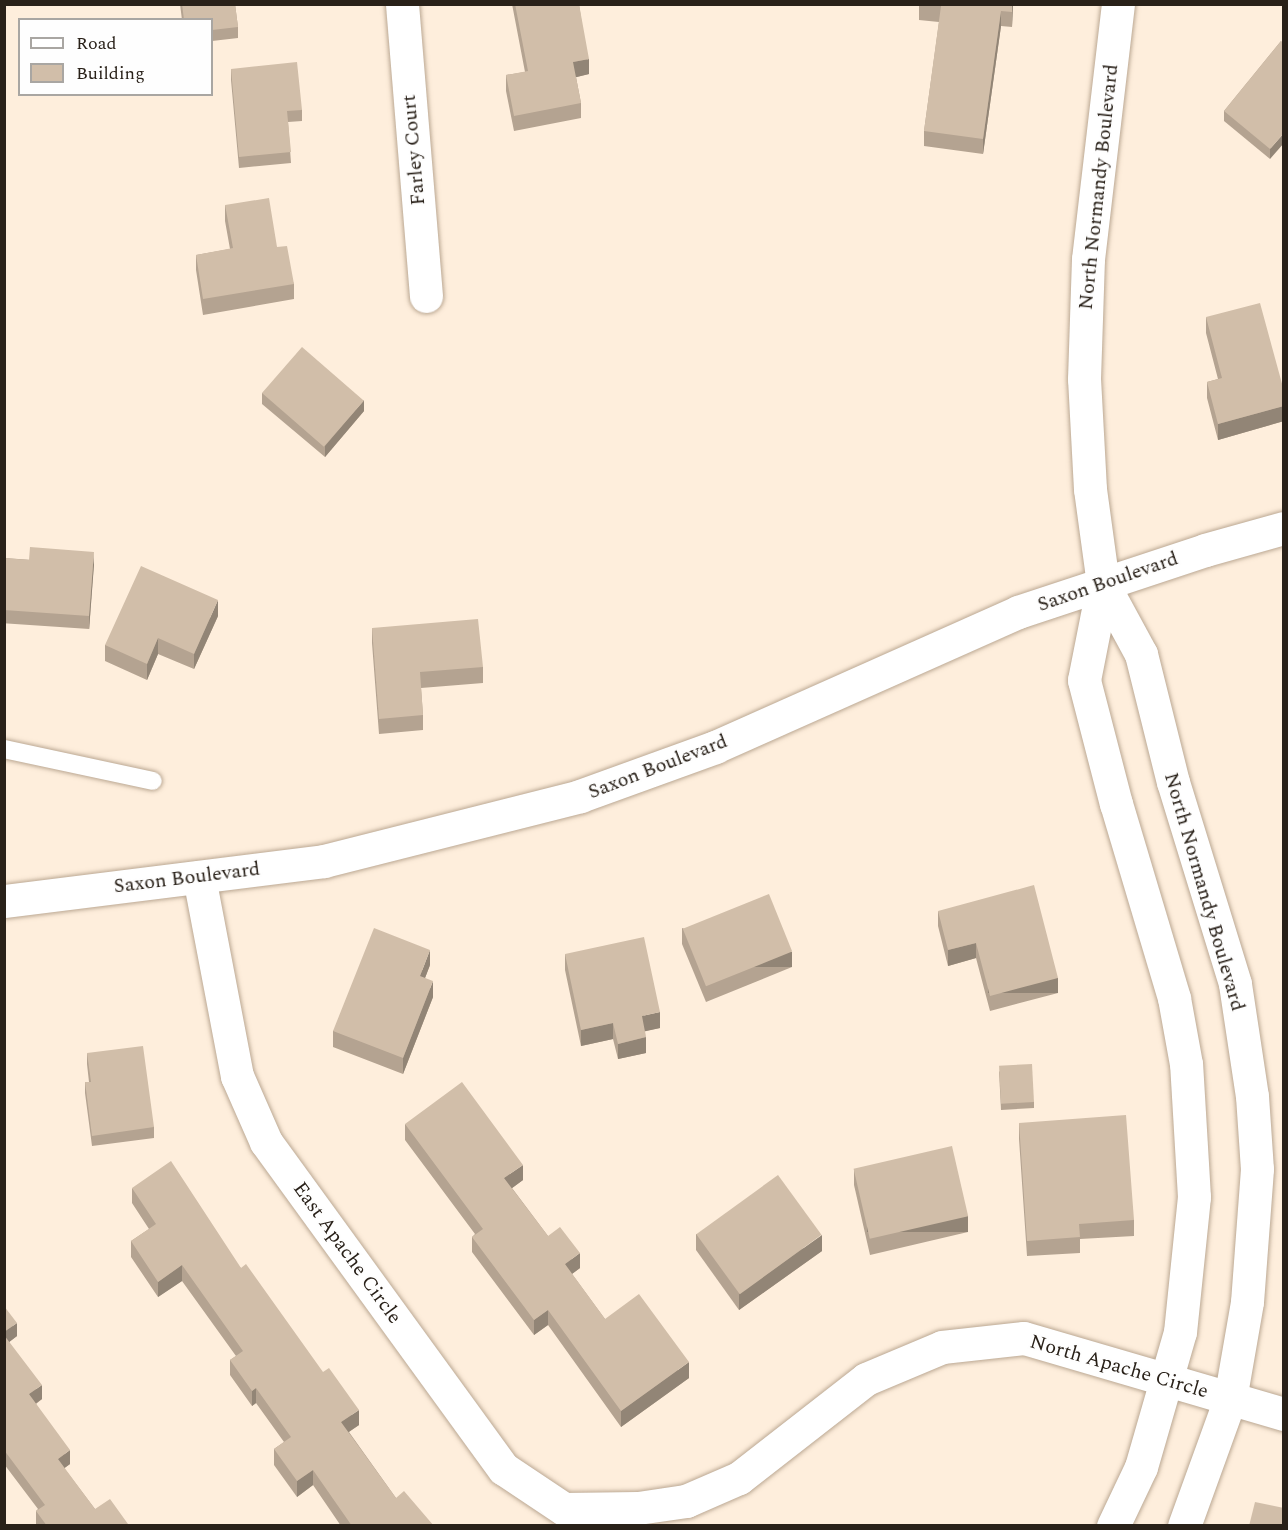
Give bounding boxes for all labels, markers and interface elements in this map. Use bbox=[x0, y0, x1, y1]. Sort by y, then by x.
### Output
legend bbox=[18, 18, 213, 96]
text: Road bbox=[76, 30, 117, 57]
text: Building bbox=[76, 60, 145, 87]
street label: North Normandy Boulevard bbox=[1074, 63, 1124, 311]
street label: Farley Court bbox=[397, 94, 431, 206]
street label: Saxon Boulevard bbox=[1034, 547, 1182, 617]
street label: Saxon Boulevard bbox=[585, 729, 731, 805]
street label: North Normandy Boulevard bbox=[1158, 770, 1250, 1014]
street label: Saxon Boulevard bbox=[112, 857, 262, 899]
street label: East Apache Circle bbox=[288, 1177, 406, 1329]
street label: North Apache Circle bbox=[1027, 1330, 1211, 1404]

